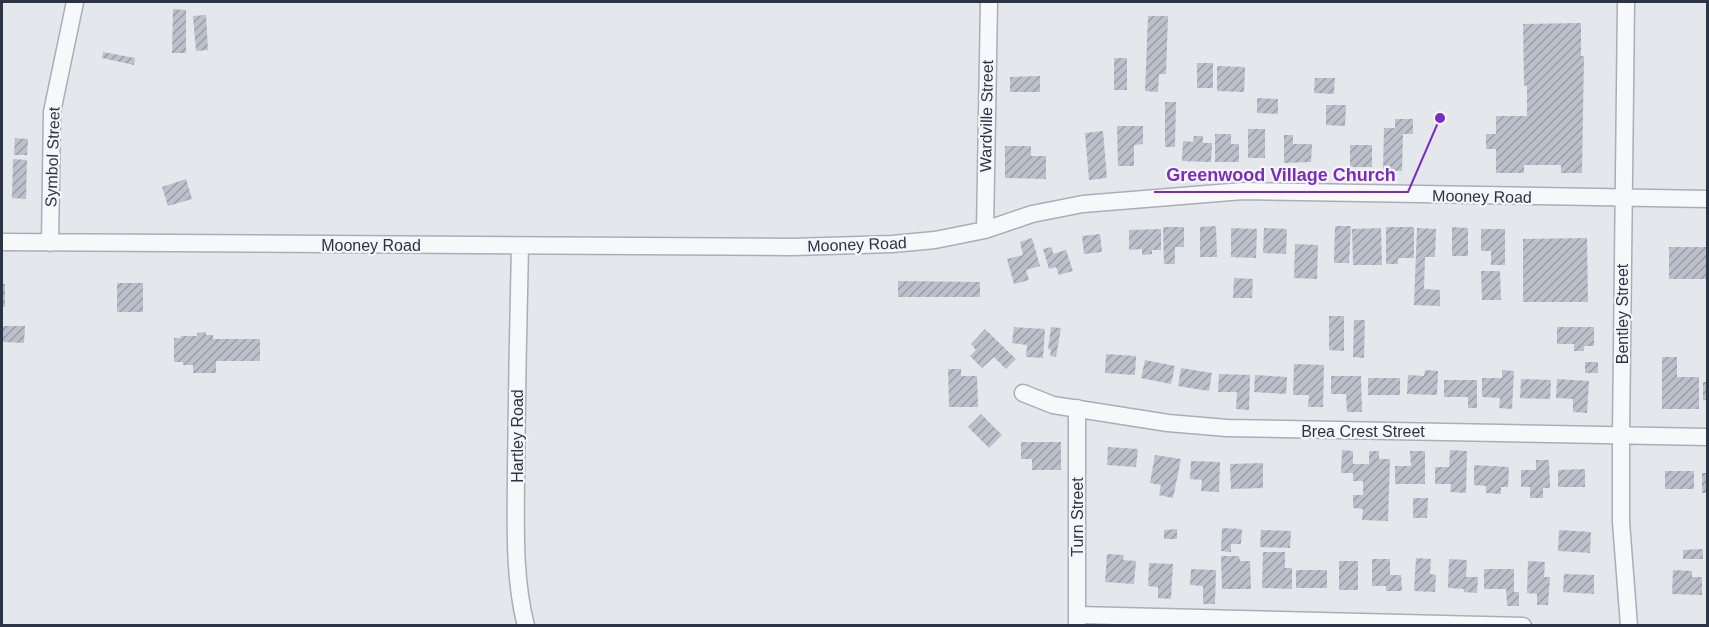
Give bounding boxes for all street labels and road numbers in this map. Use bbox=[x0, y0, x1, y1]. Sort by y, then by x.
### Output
street label: Wardville Street bbox=[977, 59, 996, 172]
street label: Symbol Street bbox=[42, 106, 63, 208]
street label: Mooney Road bbox=[1432, 187, 1532, 206]
street label: Mooney Road bbox=[807, 234, 907, 255]
street label: Mooney Road bbox=[321, 237, 421, 254]
street label: Bentley Street bbox=[1614, 263, 1631, 364]
street label: Hartley Road bbox=[509, 389, 526, 483]
street label: Brea Crest Street bbox=[1301, 423, 1425, 440]
street label: Turn Street bbox=[1069, 477, 1086, 557]

